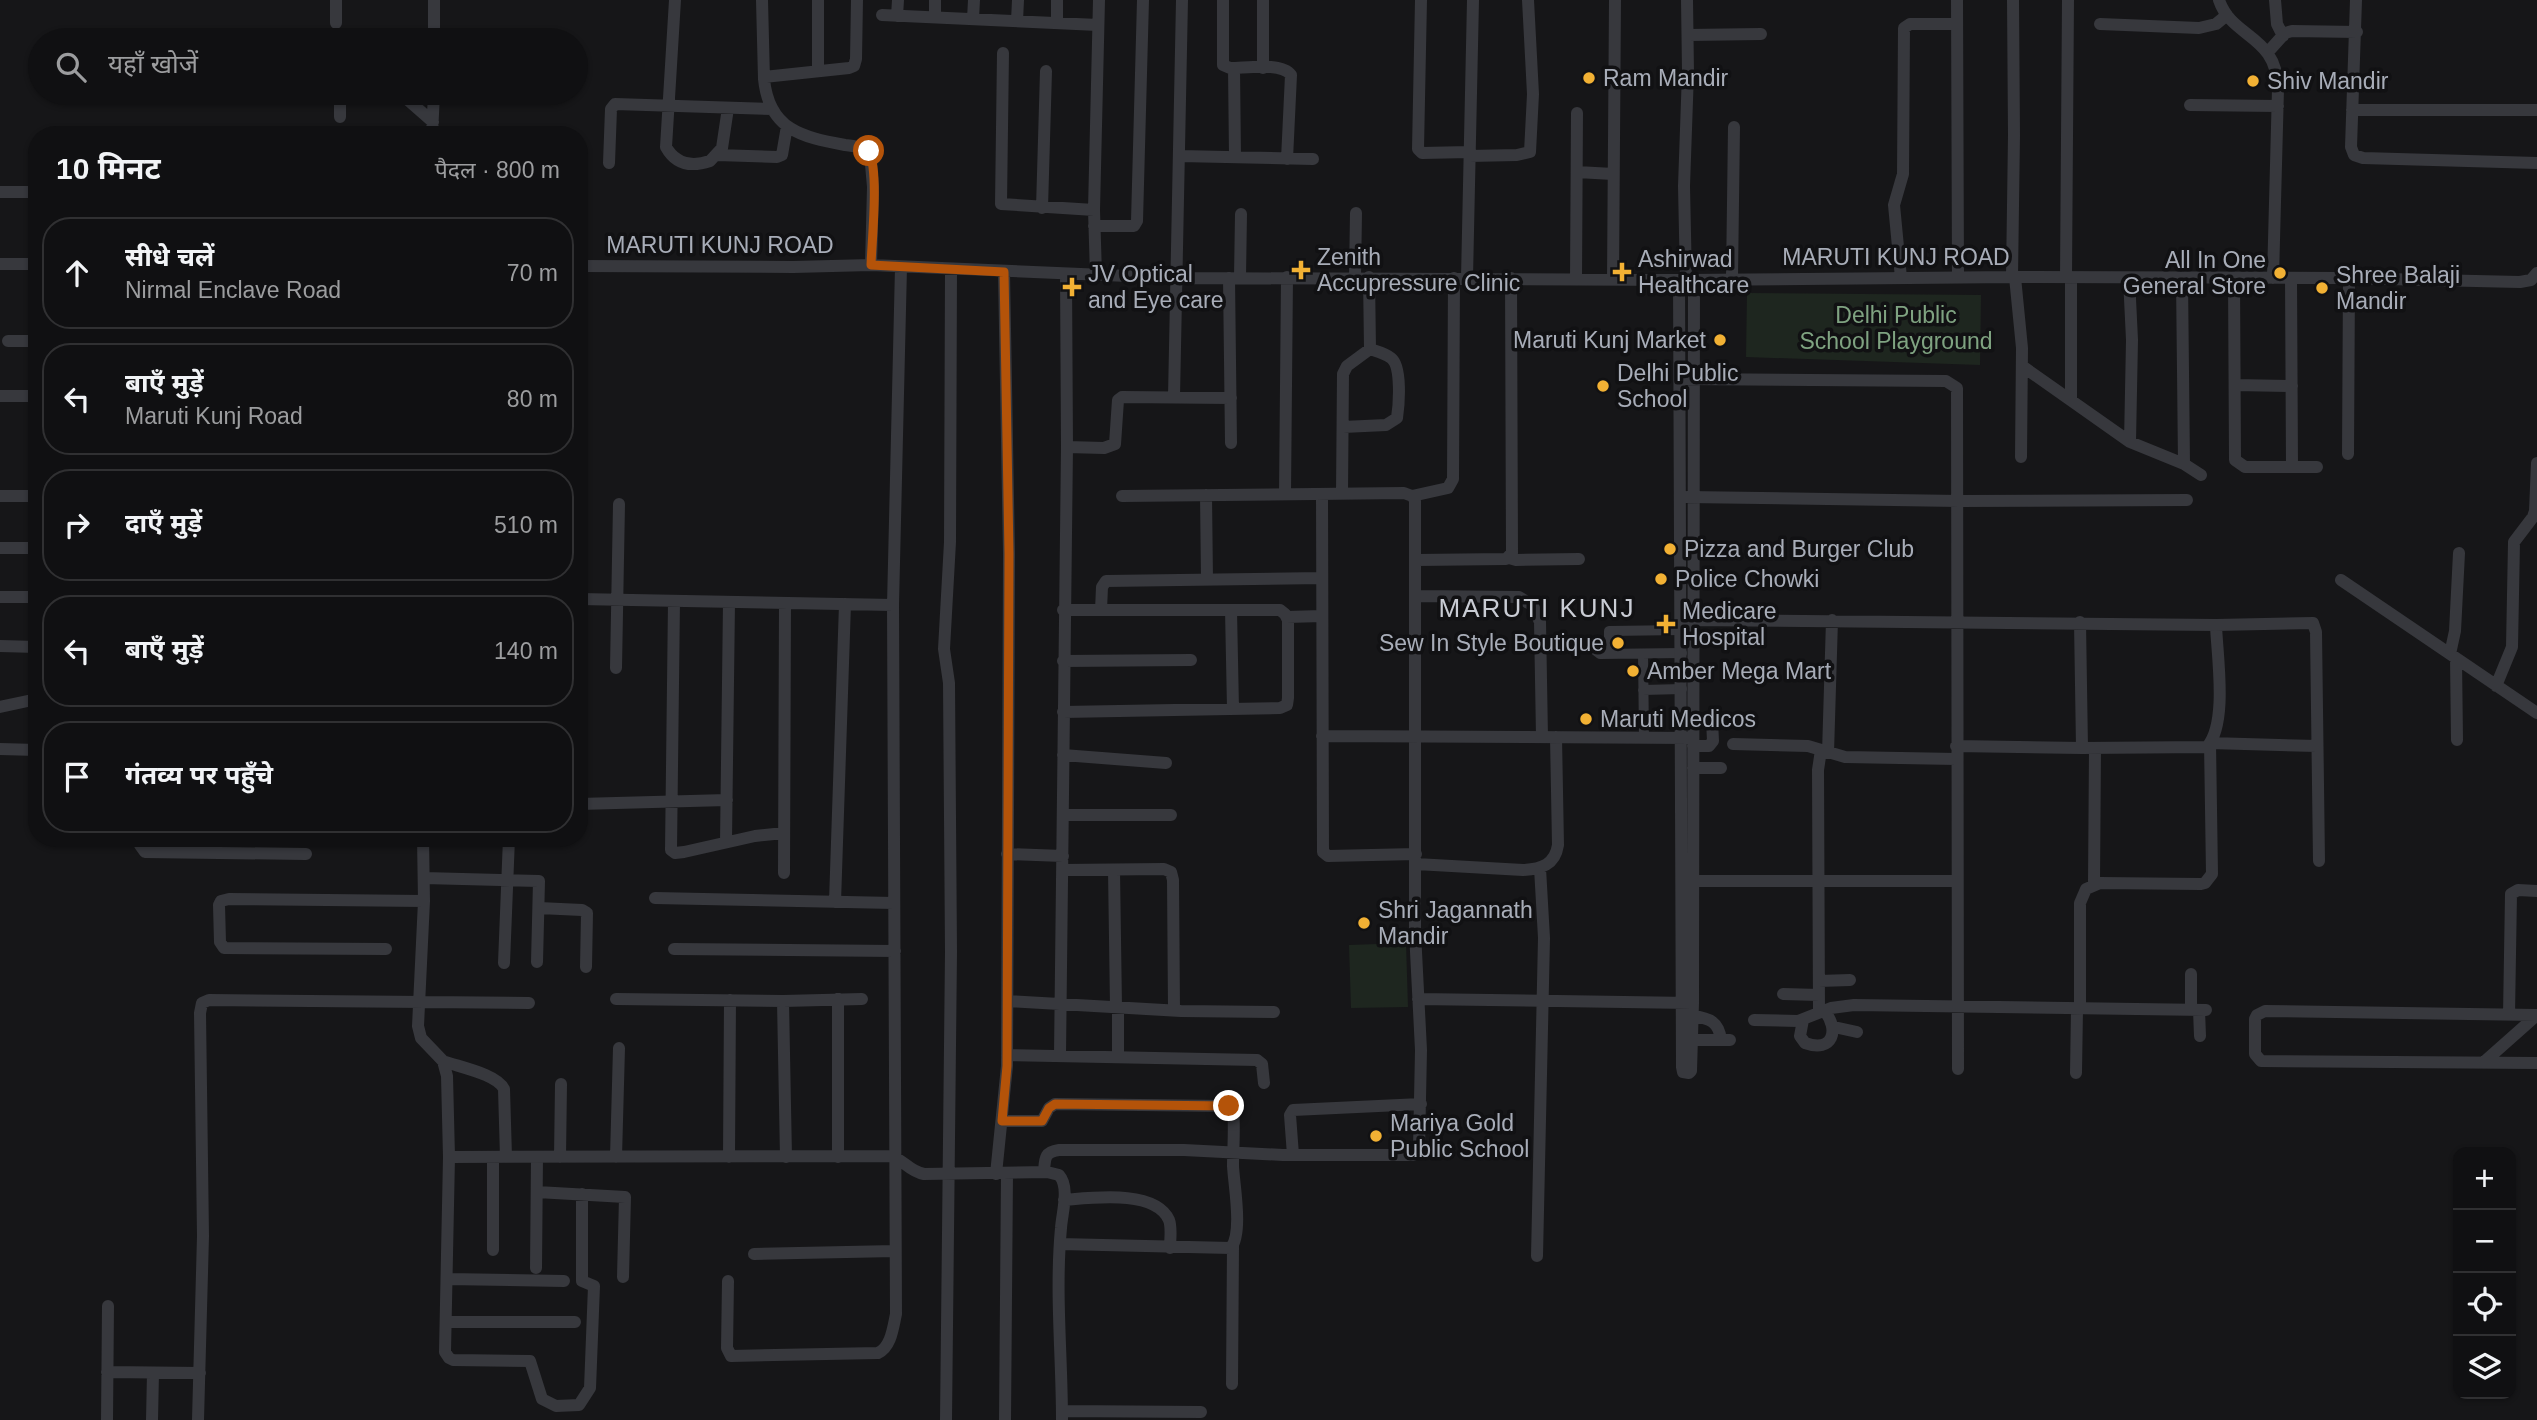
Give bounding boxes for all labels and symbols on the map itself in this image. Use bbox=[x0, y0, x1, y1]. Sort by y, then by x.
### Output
place label: Ram Mandir bbox=[1603, 65, 1729, 91]
place label: Shiv Mandir bbox=[2267, 68, 2389, 94]
marker: Ram Mandir bbox=[1581, 70, 1597, 86]
marker: Shiv Mandir bbox=[2245, 73, 2261, 89]
route start bbox=[853, 135, 884, 166]
street label: MARUTI KUNJ ROAD bbox=[606, 232, 834, 258]
place label: Zenith Accupressure Clinic bbox=[1317, 244, 1520, 296]
street label: MARUTI KUNJ ROAD bbox=[1782, 244, 2010, 270]
place label: Ashirwad Healthcare bbox=[1638, 246, 1749, 298]
place label: All In One General Store bbox=[2123, 247, 2266, 299]
marker: Zenith Accupressure Clinic bbox=[1291, 260, 1311, 280]
place label: JV Optical and Eye care bbox=[1088, 261, 1224, 313]
marker: Ashirwad Healthcare bbox=[1612, 262, 1632, 282]
place label: Shree Balaji Mandir bbox=[2336, 262, 2460, 314]
marker: All In One General Store bbox=[2272, 265, 2288, 281]
marker: JV Optical and Eye care bbox=[1062, 277, 1082, 297]
marker: Shree Balaji Mandir bbox=[2314, 280, 2330, 296]
park label: Delhi Public School Playground bbox=[1799, 302, 1993, 354]
place label: Maruti Kunj Market bbox=[1513, 327, 1707, 353]
marker: Maruti Kunj Market bbox=[1712, 332, 1728, 348]
place label: Delhi Public School bbox=[1617, 360, 1738, 412]
marker: Delhi Public School bbox=[1595, 378, 1611, 394]
place label: Pizza and Burger Club bbox=[1684, 536, 1914, 562]
marker: Pizza and Burger Club bbox=[1662, 541, 1678, 557]
place label: Police Chowki bbox=[1675, 566, 1819, 592]
marker: Police Chowki bbox=[1653, 571, 1669, 587]
district label: MARUTI KUNJ bbox=[1439, 593, 1635, 623]
place label: Medicare Hospital bbox=[1682, 598, 1777, 650]
marker: Medicare Hospital bbox=[1656, 614, 1676, 634]
place label: Sew In Style Boutique bbox=[1379, 630, 1604, 656]
marker: Sew In Style Boutique bbox=[1610, 635, 1626, 651]
place label: Amber Mega Mart bbox=[1647, 658, 1832, 684]
marker: Amber Mega Mart bbox=[1625, 663, 1641, 679]
place label: Maruti Medicos bbox=[1600, 706, 1756, 732]
marker: Maruti Medicos bbox=[1578, 711, 1594, 727]
place label: Shri Jagannath Mandir bbox=[1378, 897, 1533, 949]
marker: Shri Jagannath Mandir bbox=[1356, 915, 1372, 931]
route end bbox=[1213, 1090, 1244, 1121]
place label: Mariya Gold Public School bbox=[1390, 1110, 1529, 1162]
marker: Mariya Gold Public School bbox=[1368, 1128, 1384, 1144]

